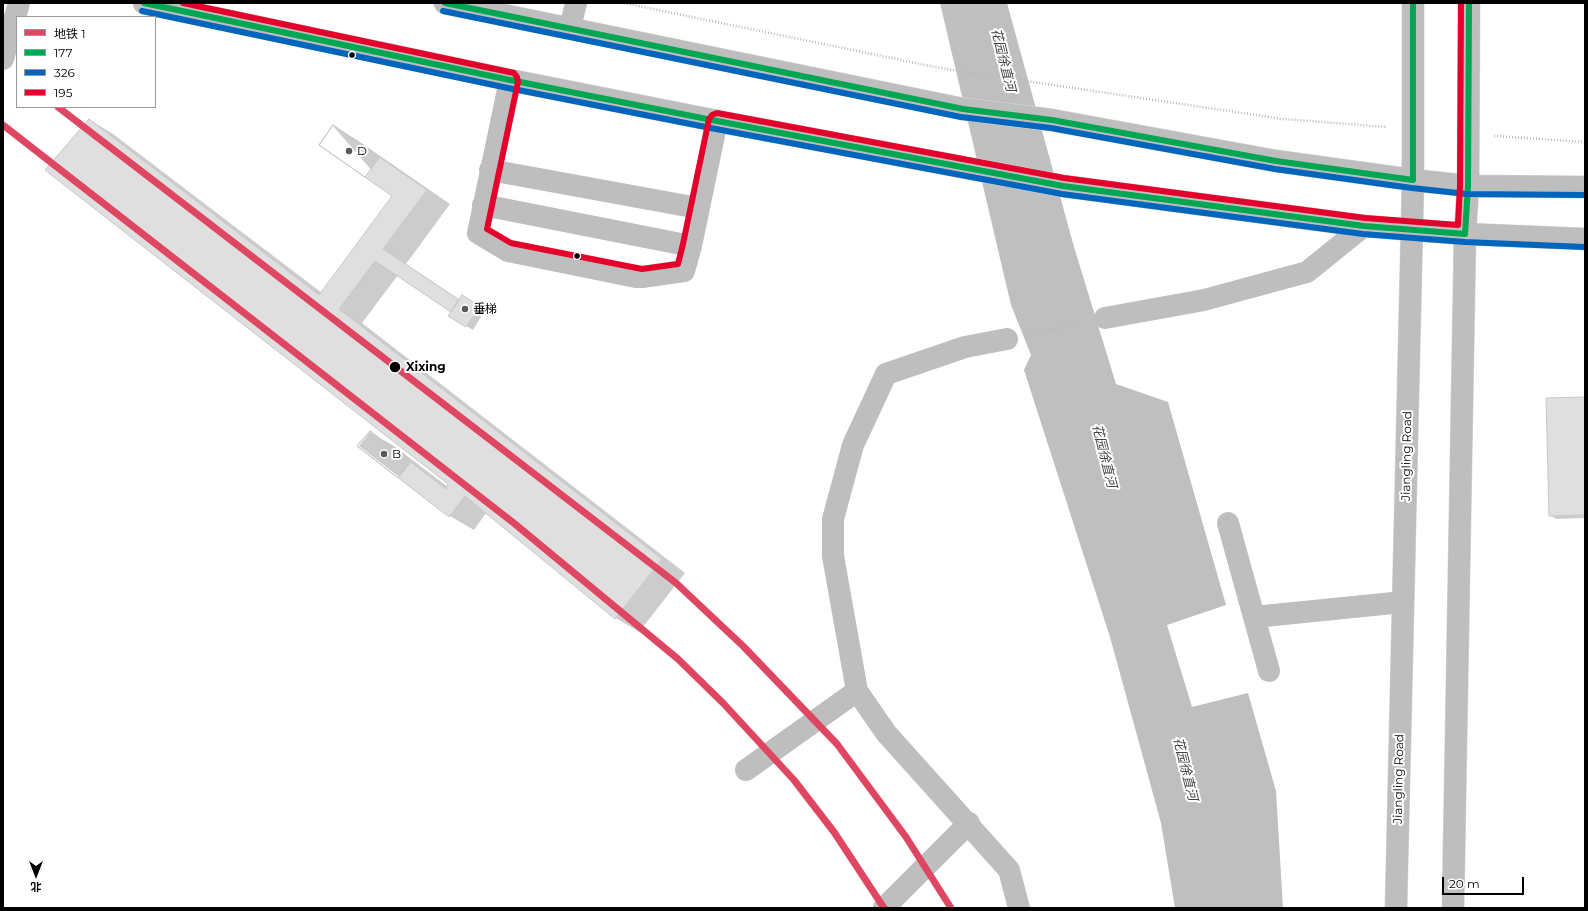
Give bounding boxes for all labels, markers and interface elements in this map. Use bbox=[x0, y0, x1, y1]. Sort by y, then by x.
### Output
legend bbox=[16, 16, 156, 108]
text: 地铁 1 bbox=[54, 26, 85, 41]
water label: 花园徐直河 bbox=[988, 27, 1018, 93]
text: 177 bbox=[54, 45, 72, 60]
unlabelled marker bbox=[347, 50, 357, 60]
text: 326 bbox=[54, 65, 75, 80]
text: 195 bbox=[54, 85, 72, 100]
place label: D bbox=[357, 144, 367, 158]
marker: D bbox=[344, 146, 354, 156]
unlabelled marker bbox=[572, 251, 582, 261]
place label: 垂梯 bbox=[473, 302, 497, 316]
marker: 垂梯 bbox=[460, 304, 470, 314]
marker: Xixing bbox=[388, 360, 402, 374]
place label: Xixing bbox=[406, 360, 446, 374]
street label: Jiangling Road bbox=[1399, 411, 1415, 501]
water label: 花园徐直河 bbox=[1089, 423, 1119, 489]
place label: B bbox=[392, 447, 401, 461]
marker: B bbox=[379, 449, 389, 459]
street label: Jiangling Road bbox=[1391, 734, 1407, 824]
water label: 花园徐直河 bbox=[1170, 736, 1200, 802]
north arrow bbox=[16, 855, 56, 895]
scale bar bbox=[1444, 869, 1526, 895]
text: 20 m bbox=[1449, 876, 1480, 891]
text: 北 bbox=[31, 880, 42, 894]

